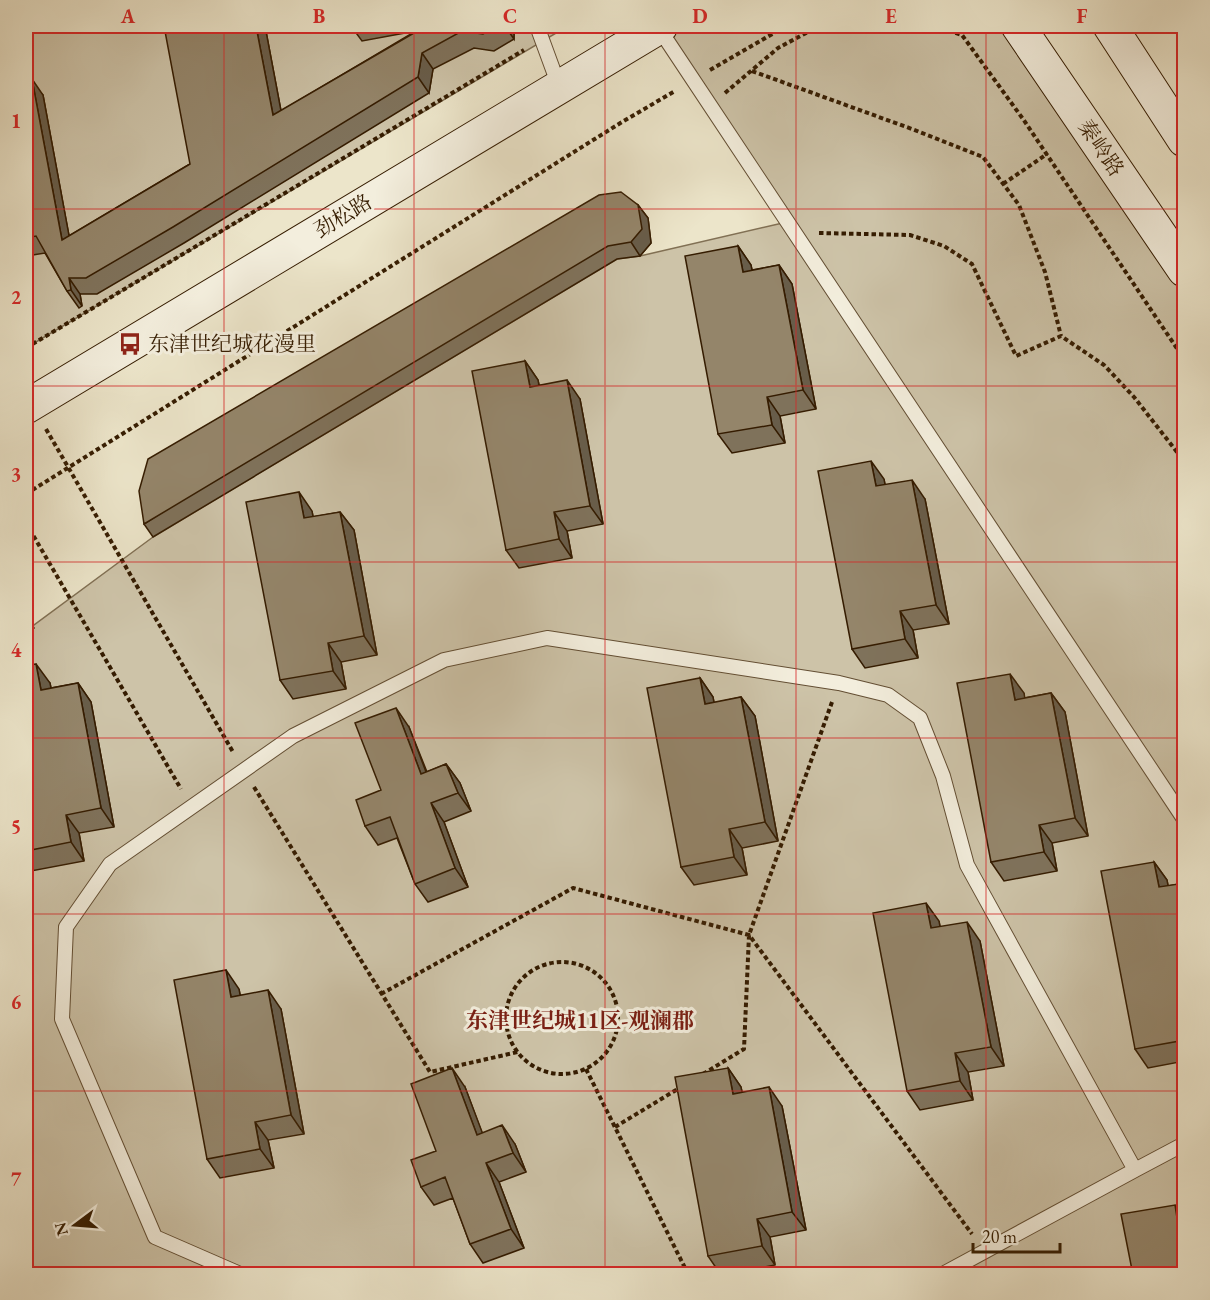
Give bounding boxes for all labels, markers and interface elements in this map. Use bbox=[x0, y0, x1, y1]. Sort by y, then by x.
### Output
text: A bbox=[120, 3, 136, 29]
text: B bbox=[313, 3, 325, 29]
text: C bbox=[503, 3, 517, 29]
text: D bbox=[692, 3, 708, 29]
text: E bbox=[885, 3, 897, 29]
text: F bbox=[1077, 3, 1088, 29]
text: 1 bbox=[11, 108, 21, 134]
street label: 秦岭路 bbox=[1073, 114, 1130, 181]
street label: 劲松路 bbox=[309, 188, 377, 243]
text: 2 bbox=[11, 284, 22, 310]
place label: 东津世纪城花漫里 bbox=[148, 330, 316, 357]
bus stop icon: 东津世纪城花漫里 bbox=[117, 331, 143, 357]
text: 3 bbox=[11, 461, 21, 487]
text: 4 bbox=[11, 637, 22, 663]
text: 5 bbox=[11, 813, 21, 839]
text: 6 bbox=[11, 989, 22, 1015]
district label: 东津世纪城11区-观澜郡 bbox=[466, 1006, 694, 1035]
text: 7 bbox=[11, 1166, 22, 1192]
north arrow bbox=[45, 1195, 105, 1255]
scale bar bbox=[973, 1216, 1060, 1254]
text: N bbox=[49, 1220, 73, 1238]
text: 20 m bbox=[982, 1225, 1017, 1248]

